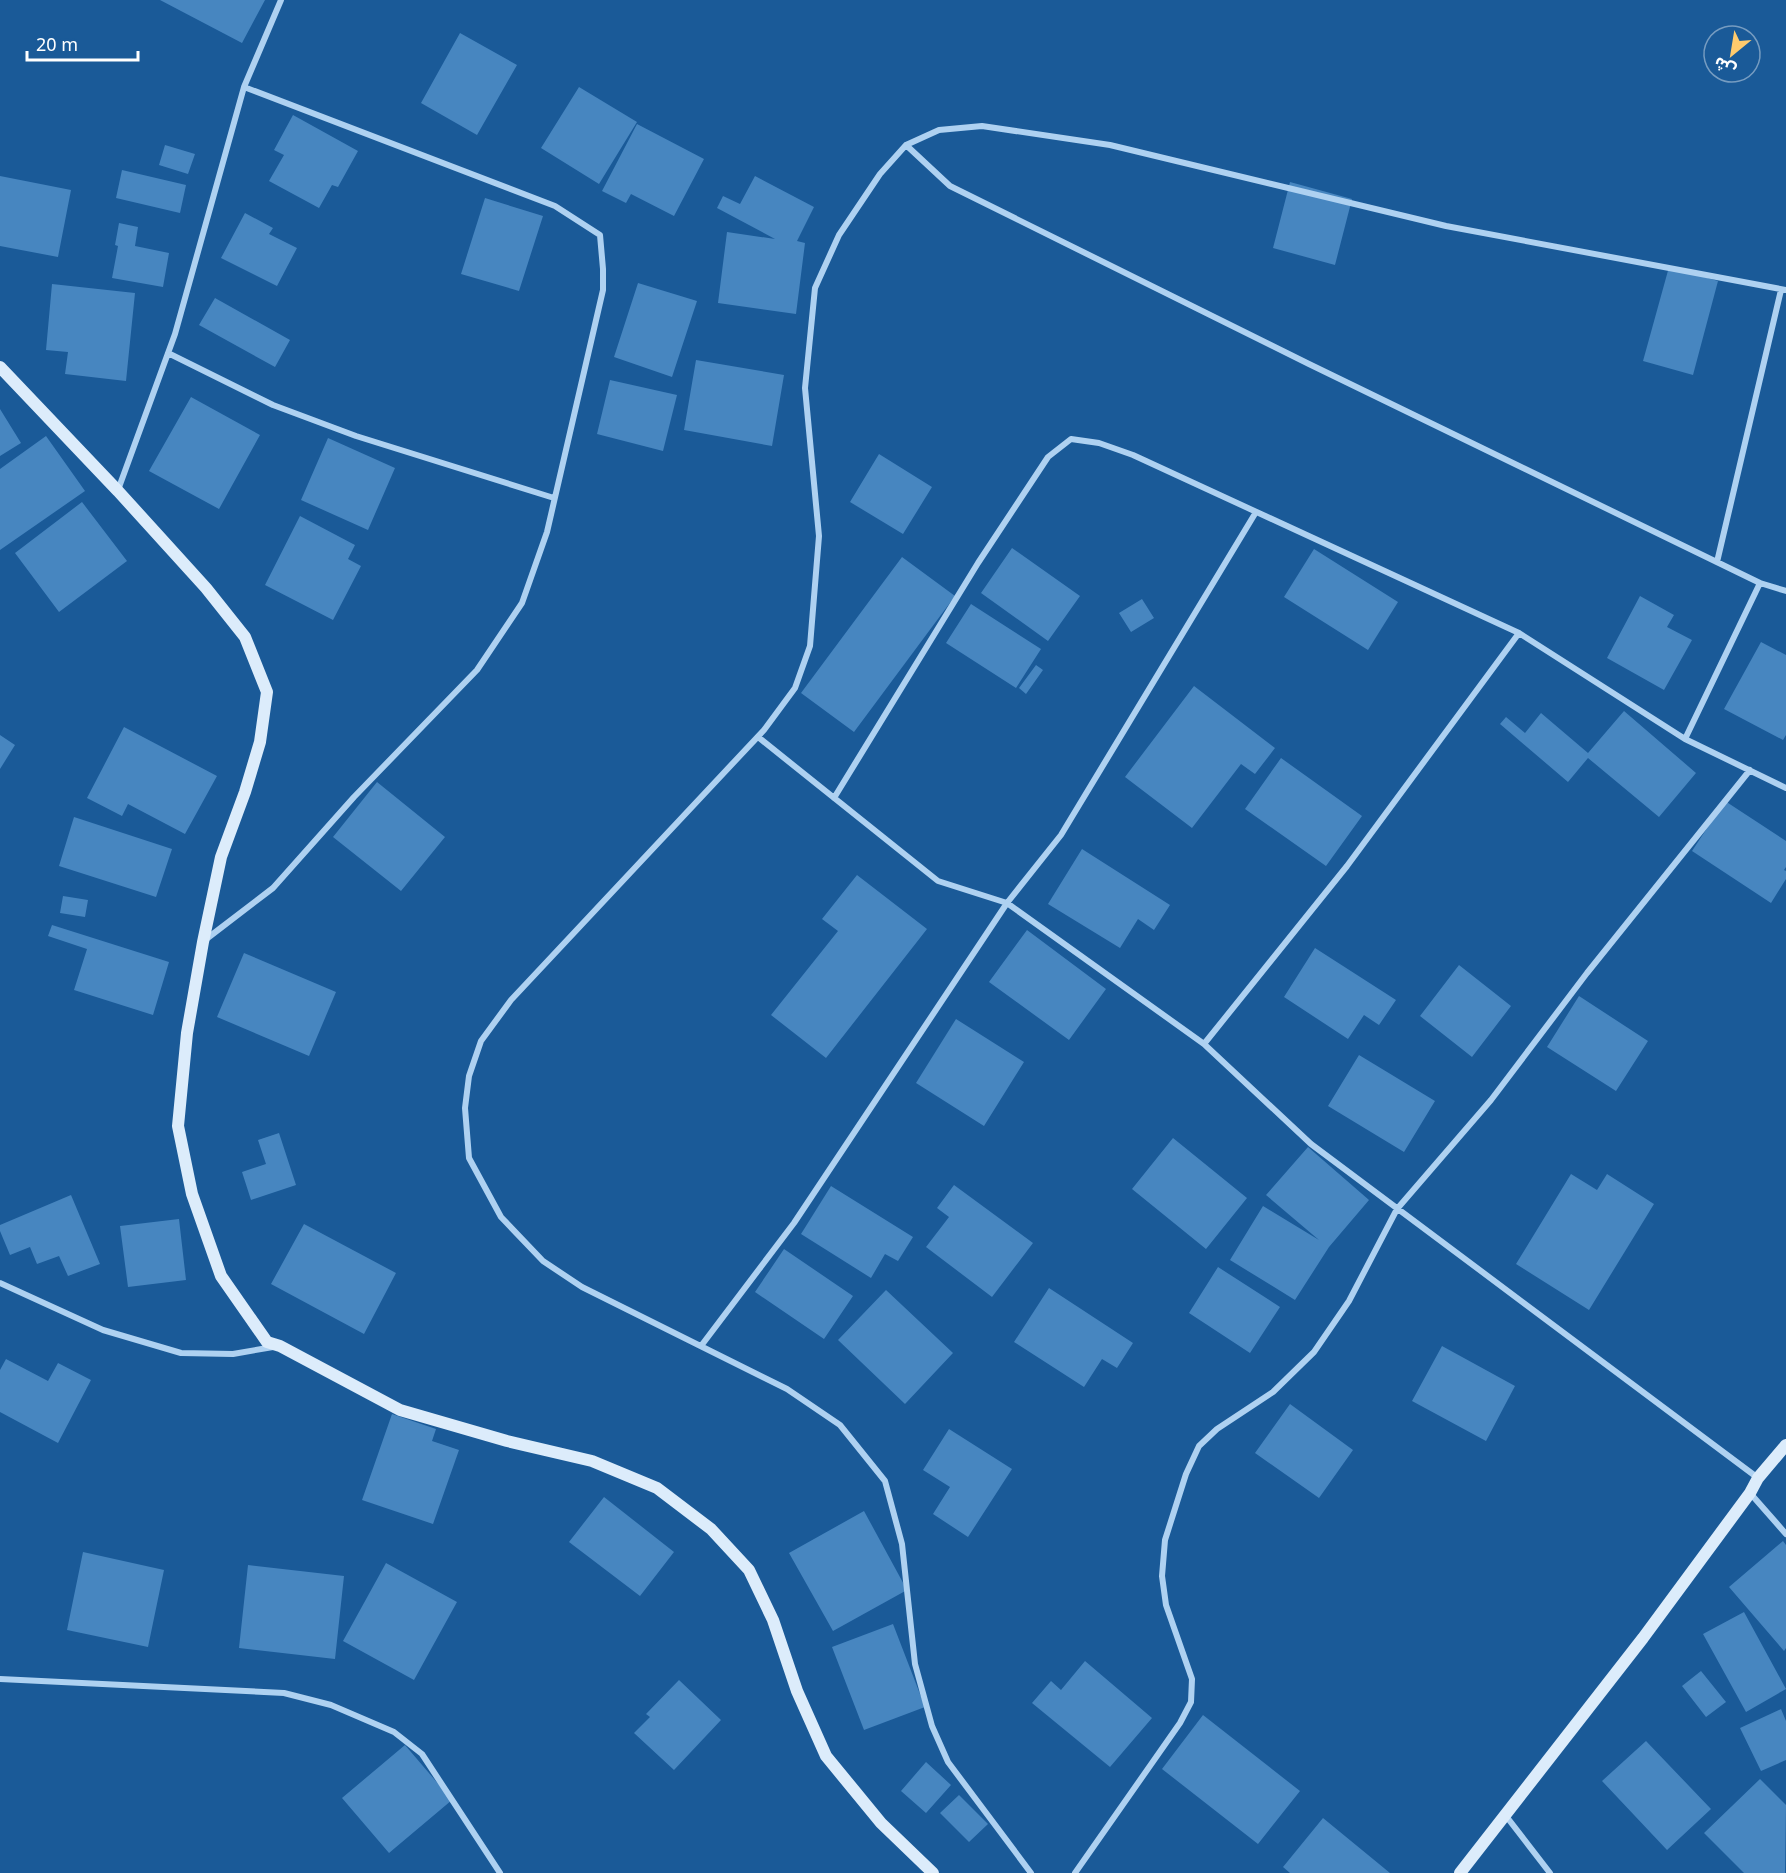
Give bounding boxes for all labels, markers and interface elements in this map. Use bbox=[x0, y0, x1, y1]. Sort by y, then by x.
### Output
scale bar bbox=[27, 24, 138, 62]
north arrow bbox=[1702, 24, 1762, 84]
text: 20 m bbox=[36, 32, 78, 56]
text: ش bbox=[1709, 52, 1739, 82]

